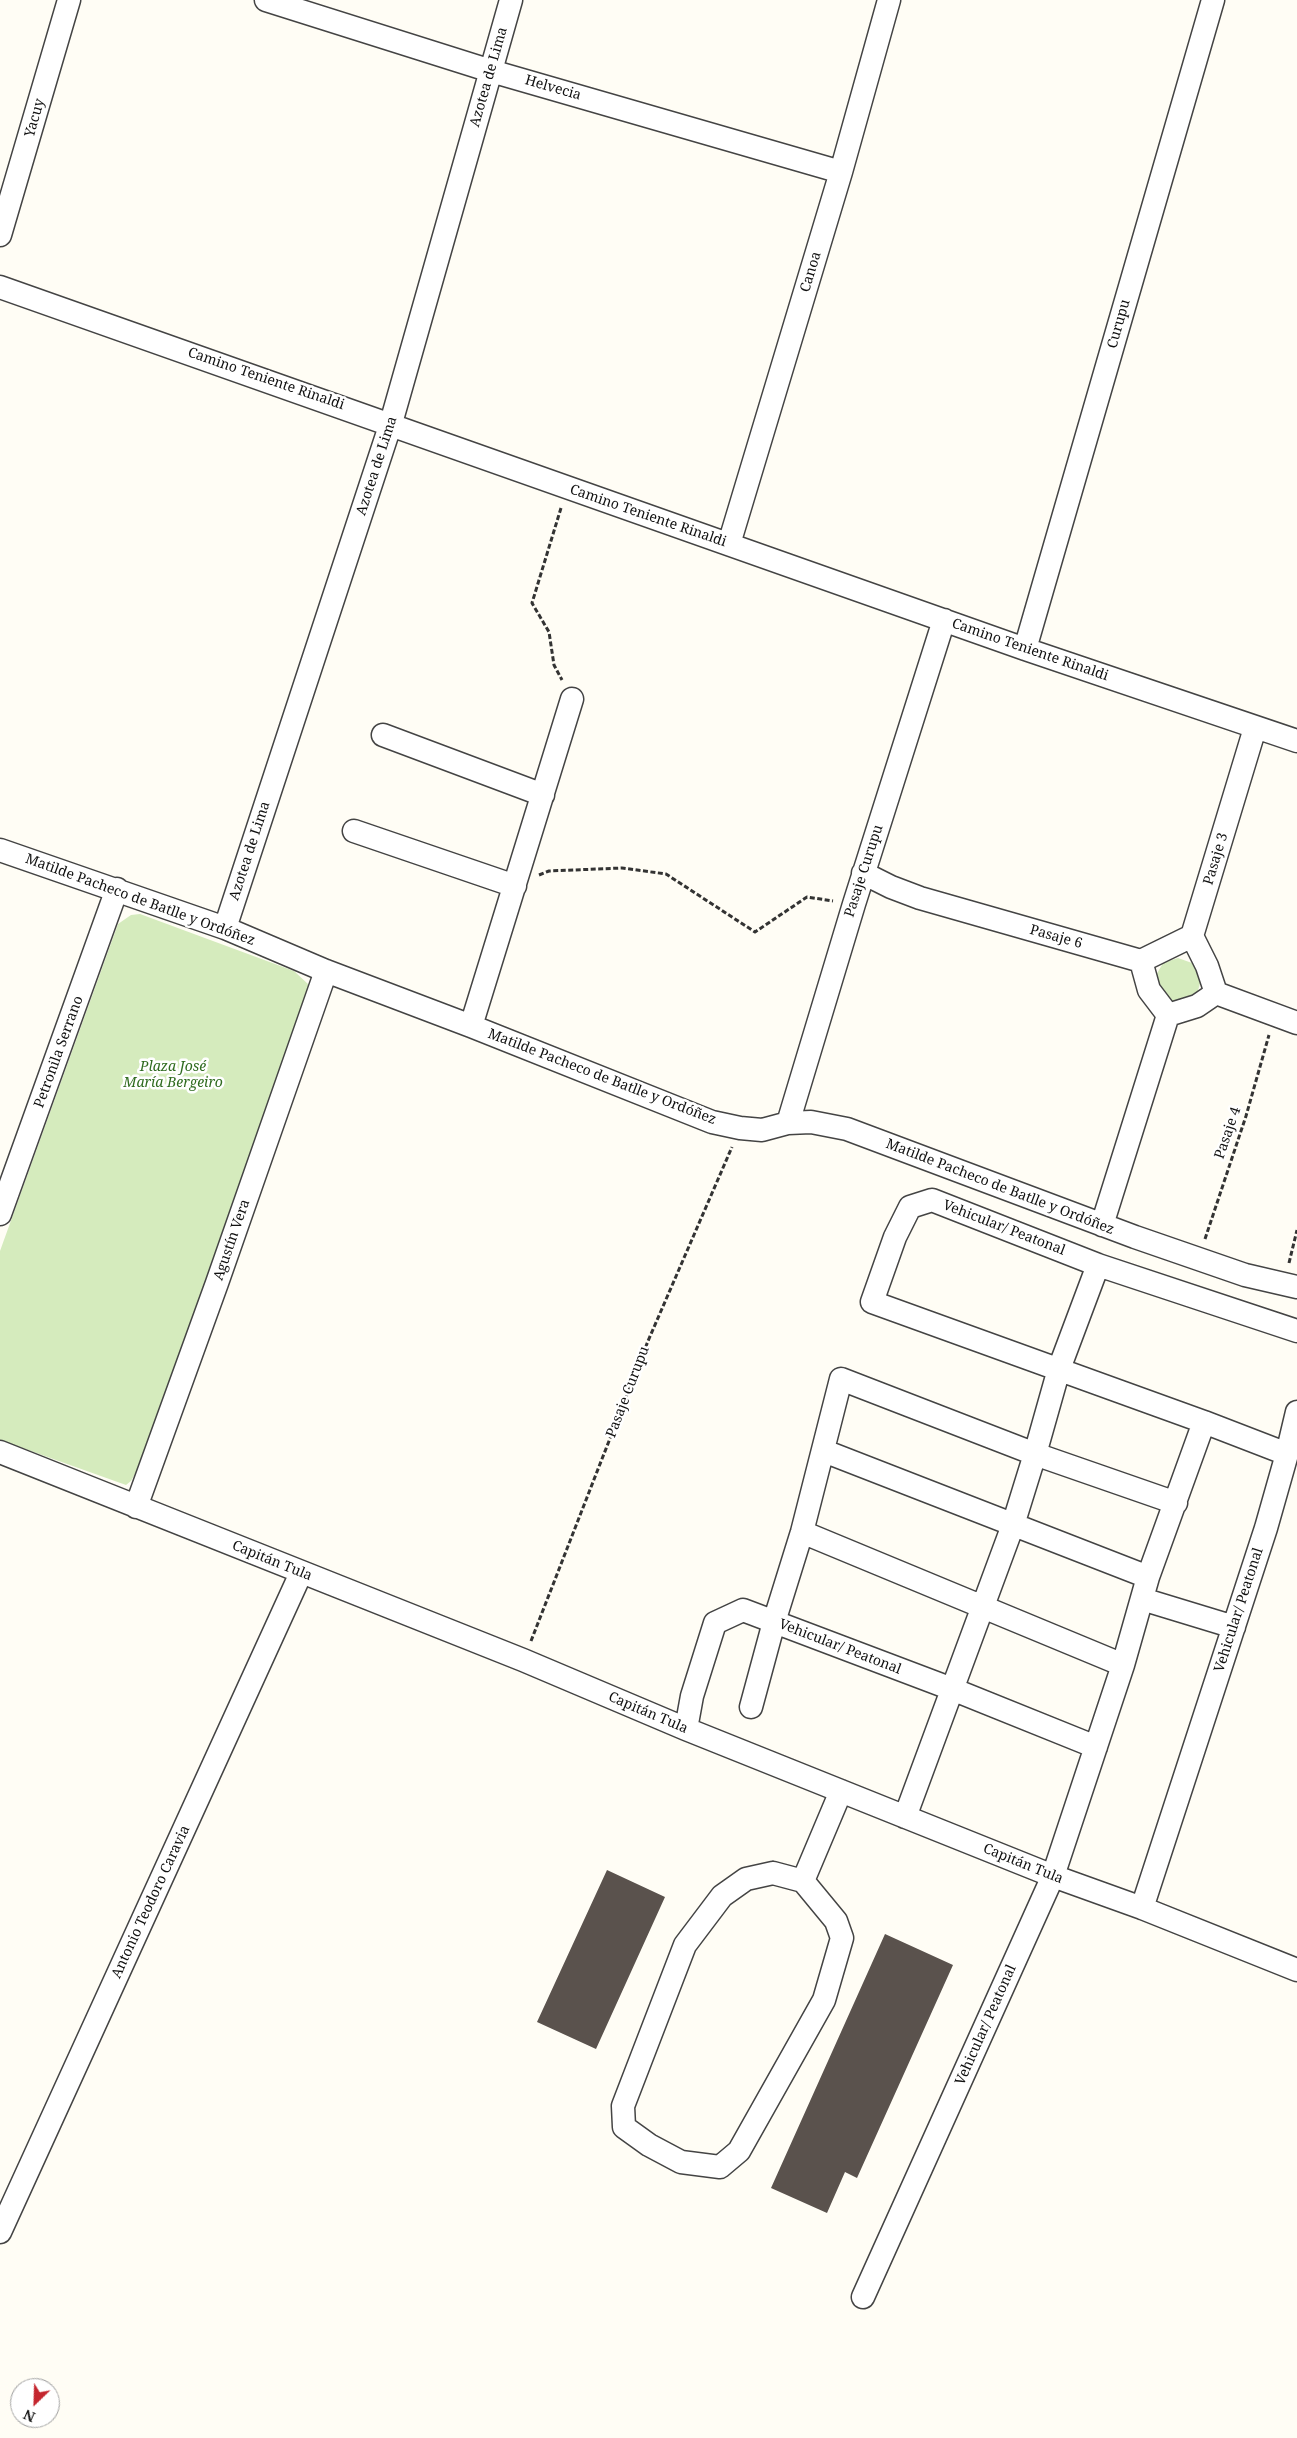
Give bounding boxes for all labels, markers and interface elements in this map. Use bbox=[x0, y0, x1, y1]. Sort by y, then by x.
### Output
street label: Azotea de Lima bbox=[467, 25, 511, 129]
street label: Helvecia bbox=[523, 72, 583, 104]
street label: Yacuy bbox=[21, 97, 49, 139]
street label: Canoa bbox=[797, 250, 825, 294]
street label: Curupu bbox=[1104, 297, 1134, 351]
street label: Camino Teniente Rinaldi bbox=[186, 344, 346, 414]
street label: Azotea de Lima bbox=[353, 414, 401, 518]
street label: Camino Teniente Rinaldi bbox=[568, 481, 728, 551]
street label: Camino Teniente Rinaldi bbox=[950, 615, 1110, 685]
street label: Azotea de Lima bbox=[226, 799, 274, 903]
street label: Pasaje Curupu bbox=[841, 823, 887, 919]
street label: Pasaje 3 bbox=[1200, 831, 1232, 887]
street label: Matilde Pacheco de Batlle y Ordóñez bbox=[23, 851, 257, 949]
street label: Pasaje 6 bbox=[1028, 922, 1084, 952]
street label: Petronila Serrano bbox=[31, 994, 87, 1110]
street label: Matilde Pacheco de Batlle y Ordóñez bbox=[486, 1026, 718, 1128]
park label: Plaza José María Bergeiro bbox=[123, 1059, 223, 1092]
street label: Pasaje 4 bbox=[1211, 1105, 1245, 1161]
street label: Matilde Pacheco de Batlle y Ordóñez bbox=[884, 1136, 1116, 1238]
street label: Agustín Vera bbox=[210, 1197, 254, 1283]
street label: Vehicular/ Peatonal bbox=[940, 1197, 1068, 1259]
street label: Pasaje Curupu bbox=[603, 1344, 653, 1440]
street label: Capitán Tula bbox=[230, 1537, 314, 1585]
street label: Vehicular/ Peatonal bbox=[1211, 1546, 1267, 1674]
street label: Vehicular/ Peatonal bbox=[776, 1616, 904, 1678]
street label: Capitán Tula bbox=[606, 1689, 690, 1737]
street label: Antonio Teodoro Caravia bbox=[108, 1823, 194, 1981]
street label: Capitán Tula bbox=[981, 1840, 1065, 1888]
street label: Vehicular/ Peatonal bbox=[952, 1962, 1020, 2088]
north arrow bbox=[10, 2378, 60, 2428]
text: N bbox=[20, 2405, 38, 2427]

